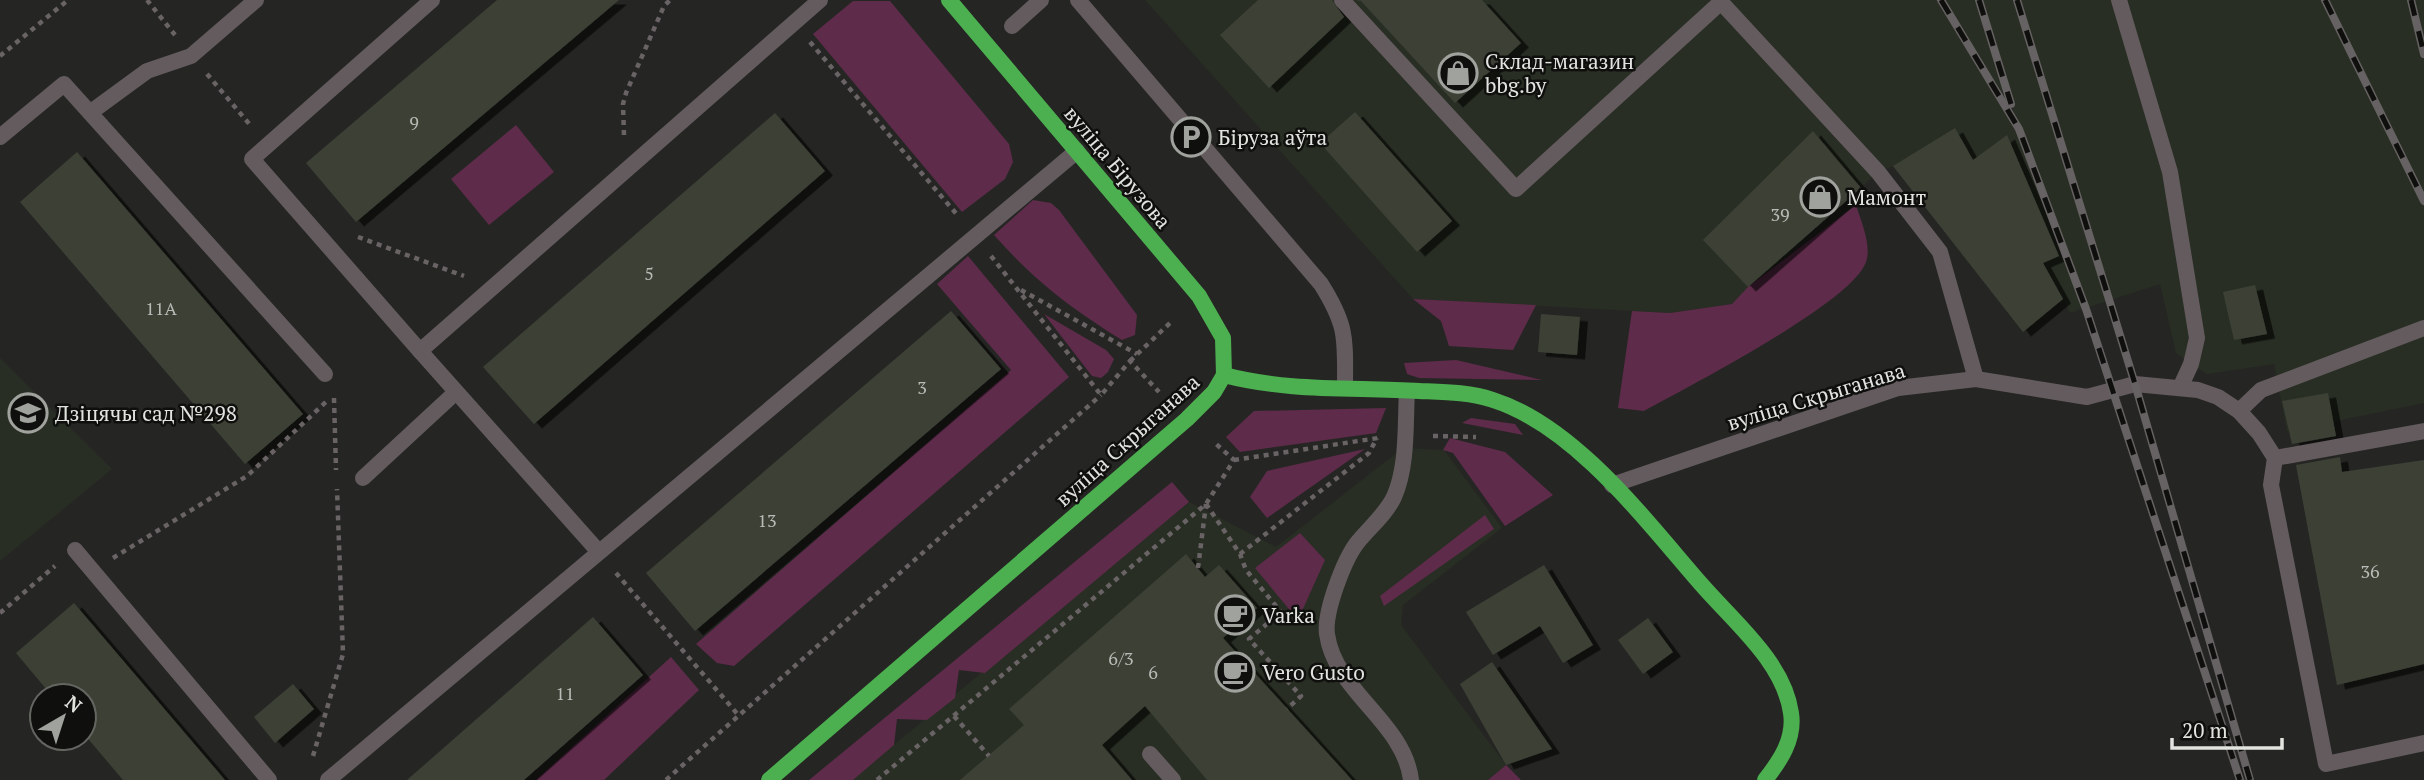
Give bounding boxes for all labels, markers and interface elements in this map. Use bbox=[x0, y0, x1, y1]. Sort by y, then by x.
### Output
place label: Склад-магазин bbg.by bbox=[1485, 47, 1634, 99]
shop icon: Склад-магазин bbg.by bbox=[1437, 52, 1479, 94]
street label: вуліца Бірузова bbox=[1058, 100, 1178, 234]
house number: 9 bbox=[409, 110, 419, 134]
parking icon: Біруза аўта bbox=[1170, 116, 1212, 158]
place label: Біруза аўта bbox=[1218, 123, 1327, 151]
shop icon: Мамонт bbox=[1799, 176, 1841, 218]
place label: Мамонт bbox=[1847, 183, 1926, 211]
house number: 39 bbox=[1770, 202, 1790, 226]
house number: 5 bbox=[644, 261, 654, 285]
house number: 11А bbox=[145, 296, 177, 320]
street label: вуліца Скрыганава bbox=[1724, 355, 1909, 436]
street label: вуліца Скрыганава bbox=[1049, 368, 1205, 512]
house number: 3 bbox=[917, 375, 927, 399]
school or university icon: Дзіцячы сад №298 bbox=[7, 392, 49, 434]
place label: Дзіцячы сад №298 bbox=[55, 399, 237, 427]
house number: 13 bbox=[757, 508, 777, 532]
house number: 36 bbox=[2360, 559, 2380, 583]
cafe icon: Varka bbox=[1214, 594, 1256, 636]
place label: Varka bbox=[1262, 601, 1315, 629]
house number: 6/3 bbox=[1108, 646, 1134, 670]
cafe icon: Vero Gusto bbox=[1214, 651, 1256, 693]
place label: Vero Gusto bbox=[1262, 658, 1365, 686]
house number: 6 bbox=[1148, 660, 1158, 684]
house number: 11 bbox=[555, 681, 575, 705]
north arrow bbox=[28, 682, 98, 752]
text: N bbox=[61, 689, 88, 718]
scale bar bbox=[2172, 706, 2282, 750]
text: 20 m bbox=[2182, 716, 2228, 744]

